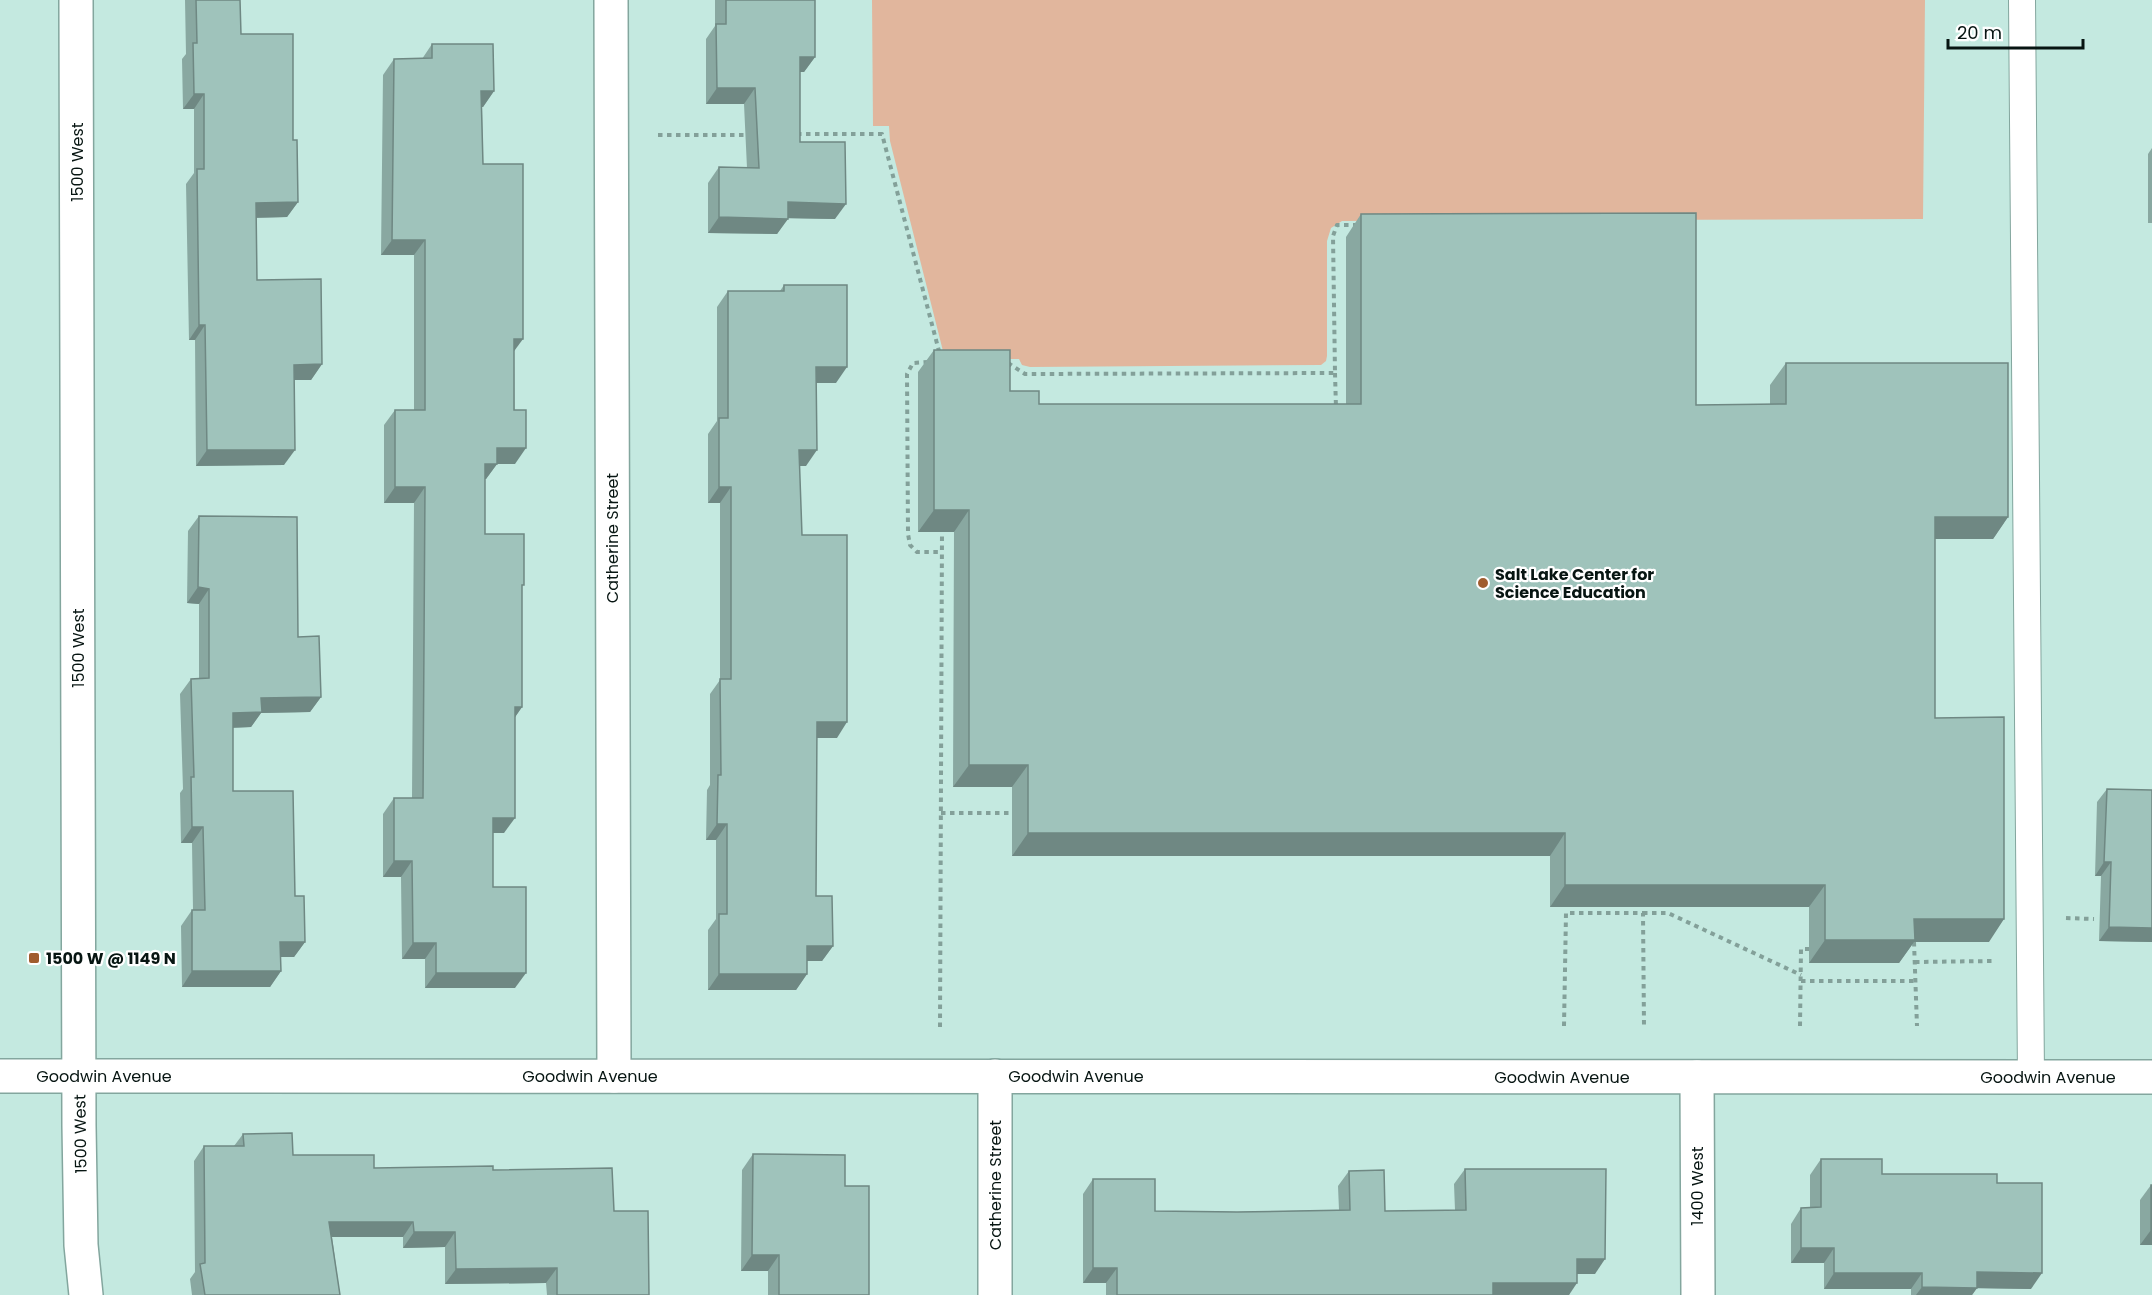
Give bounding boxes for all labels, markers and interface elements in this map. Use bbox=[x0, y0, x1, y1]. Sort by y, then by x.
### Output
scale bar bbox=[1948, 12, 2083, 50]
text: 20 m bbox=[1957, 20, 2002, 45]
street label: 1500 West bbox=[66, 122, 89, 202]
street label: Catherine Street bbox=[601, 473, 624, 603]
place label: Salt Lake Center for Science Education bbox=[1495, 563, 1654, 604]
marker: Salt Lake Center for Science Education bbox=[1476, 576, 1490, 590]
street label: 1500 West bbox=[67, 608, 90, 688]
place label: 1500 W @ 1149 N bbox=[46, 947, 176, 970]
marker: 1500 W @ 1149 N bbox=[27, 951, 41, 965]
street label: Goodwin Avenue bbox=[36, 1065, 172, 1088]
street label: Goodwin Avenue bbox=[522, 1065, 658, 1088]
street label: Goodwin Avenue bbox=[1008, 1065, 1144, 1088]
street label: Goodwin Avenue bbox=[1494, 1066, 1630, 1089]
street label: Goodwin Avenue bbox=[1980, 1066, 2116, 1089]
street label: 1500 West bbox=[68, 1094, 93, 1174]
street label: Catherine Street bbox=[984, 1120, 1007, 1250]
street label: 1400 West bbox=[1686, 1146, 1709, 1226]

